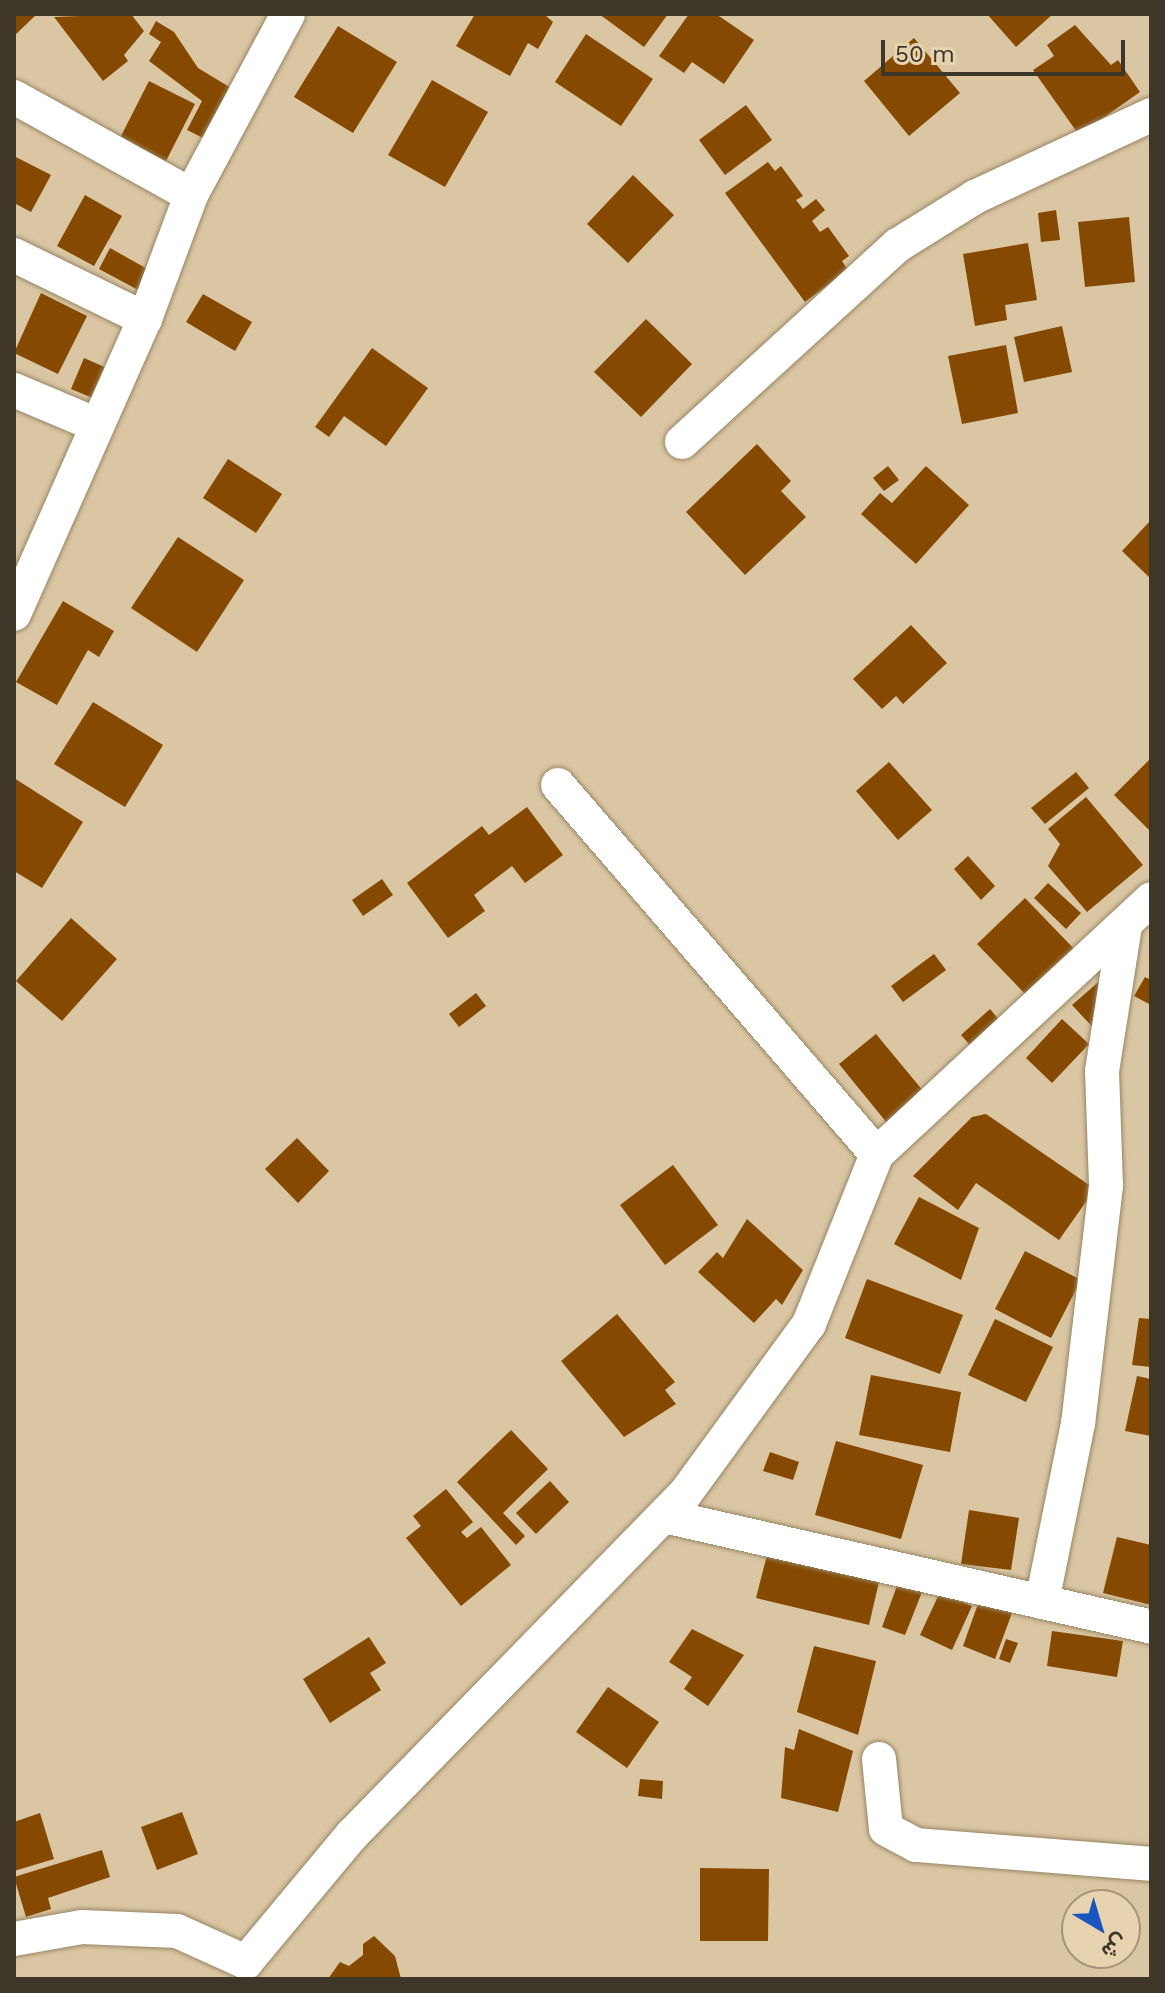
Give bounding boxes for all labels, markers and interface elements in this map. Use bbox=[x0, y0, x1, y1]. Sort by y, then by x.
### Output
scale bar bbox=[885, 24, 1129, 74]
text: 50 m bbox=[895, 40, 955, 68]
north arrow bbox=[1061, 1889, 1141, 1969]
text: ش bbox=[1097, 1929, 1133, 1965]

